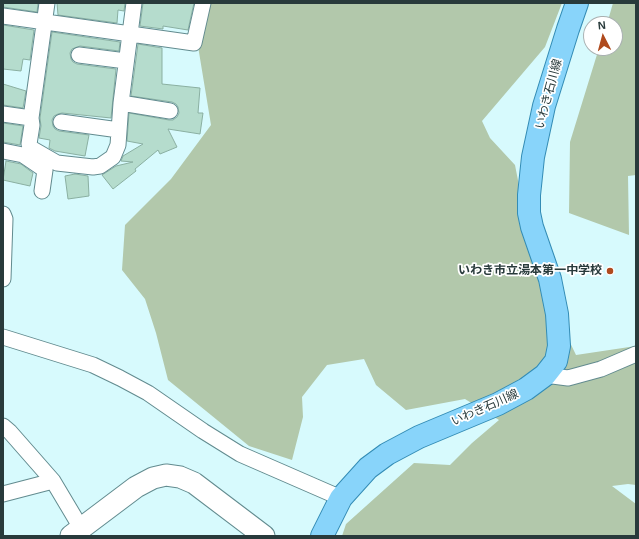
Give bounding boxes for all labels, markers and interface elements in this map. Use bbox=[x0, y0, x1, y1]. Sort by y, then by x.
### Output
north arrow bbox=[583, 16, 623, 56]
text: N bbox=[597, 19, 606, 31]
street label: いわき石川線 bbox=[533, 57, 565, 131]
place label: いわき市立湯本第一中学校 bbox=[458, 264, 602, 278]
marker: いわき市立湯本第一中学校 bbox=[605, 266, 615, 276]
street label: いわき石川線 bbox=[449, 387, 521, 429]

